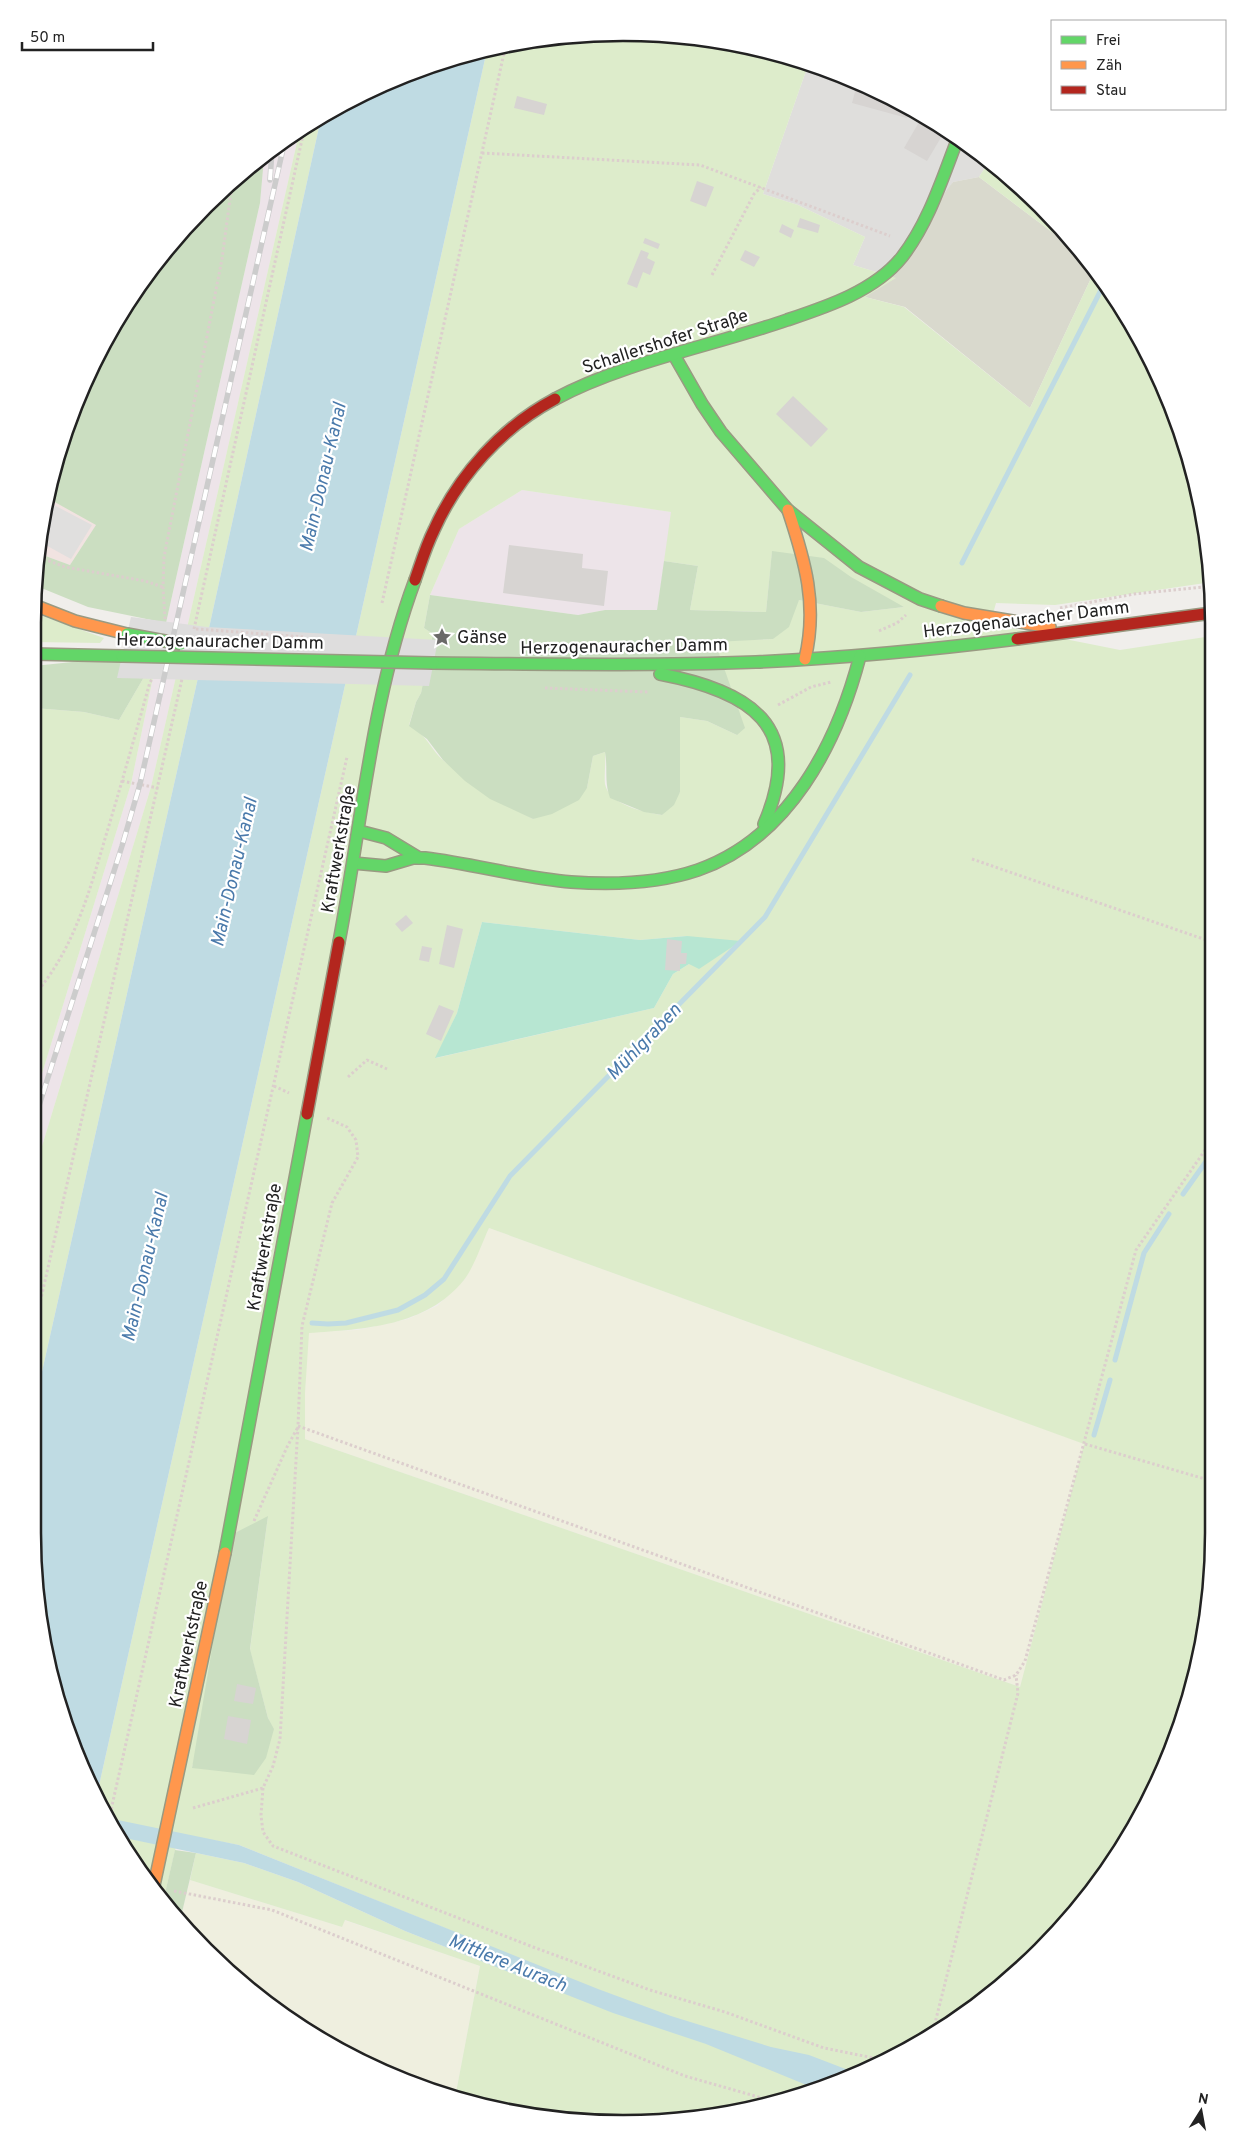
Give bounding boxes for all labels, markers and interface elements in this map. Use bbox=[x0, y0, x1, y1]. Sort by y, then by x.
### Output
scale bar bbox=[22, 20, 154, 52]
legend bbox=[1051, 20, 1226, 110]
text: 50 m bbox=[30, 29, 65, 48]
text: Frei bbox=[1096, 32, 1121, 51]
text: Zäh bbox=[1096, 57, 1122, 76]
text: Stau bbox=[1096, 82, 1127, 101]
street label: Schallershofer Straße bbox=[580, 305, 751, 380]
water label: Main-Donau-Kanal bbox=[295, 399, 353, 554]
street label: Herzogenauracher Damm bbox=[922, 596, 1131, 645]
place icon: Gänse bbox=[431, 626, 453, 648]
place label: Gänse bbox=[457, 627, 507, 650]
street label: Herzogenauracher Damm bbox=[116, 629, 324, 656]
street label: Herzogenauracher Damm bbox=[520, 634, 728, 661]
street label: Kraftwerkstraße bbox=[317, 784, 362, 915]
water label: Main-Donau-Kanal bbox=[206, 794, 264, 949]
water label: Mühlgraben bbox=[602, 998, 688, 1086]
street label: Kraftwerkstraße bbox=[243, 1182, 288, 1313]
water label: Main-Donau-Kanal bbox=[117, 1189, 175, 1344]
street label: Kraftwerkstraße bbox=[165, 1579, 214, 1710]
water label: Mittlere Aurach bbox=[445, 1929, 570, 1999]
north arrow bbox=[1176, 2086, 1226, 2136]
text: N bbox=[1197, 2090, 1210, 2109]

